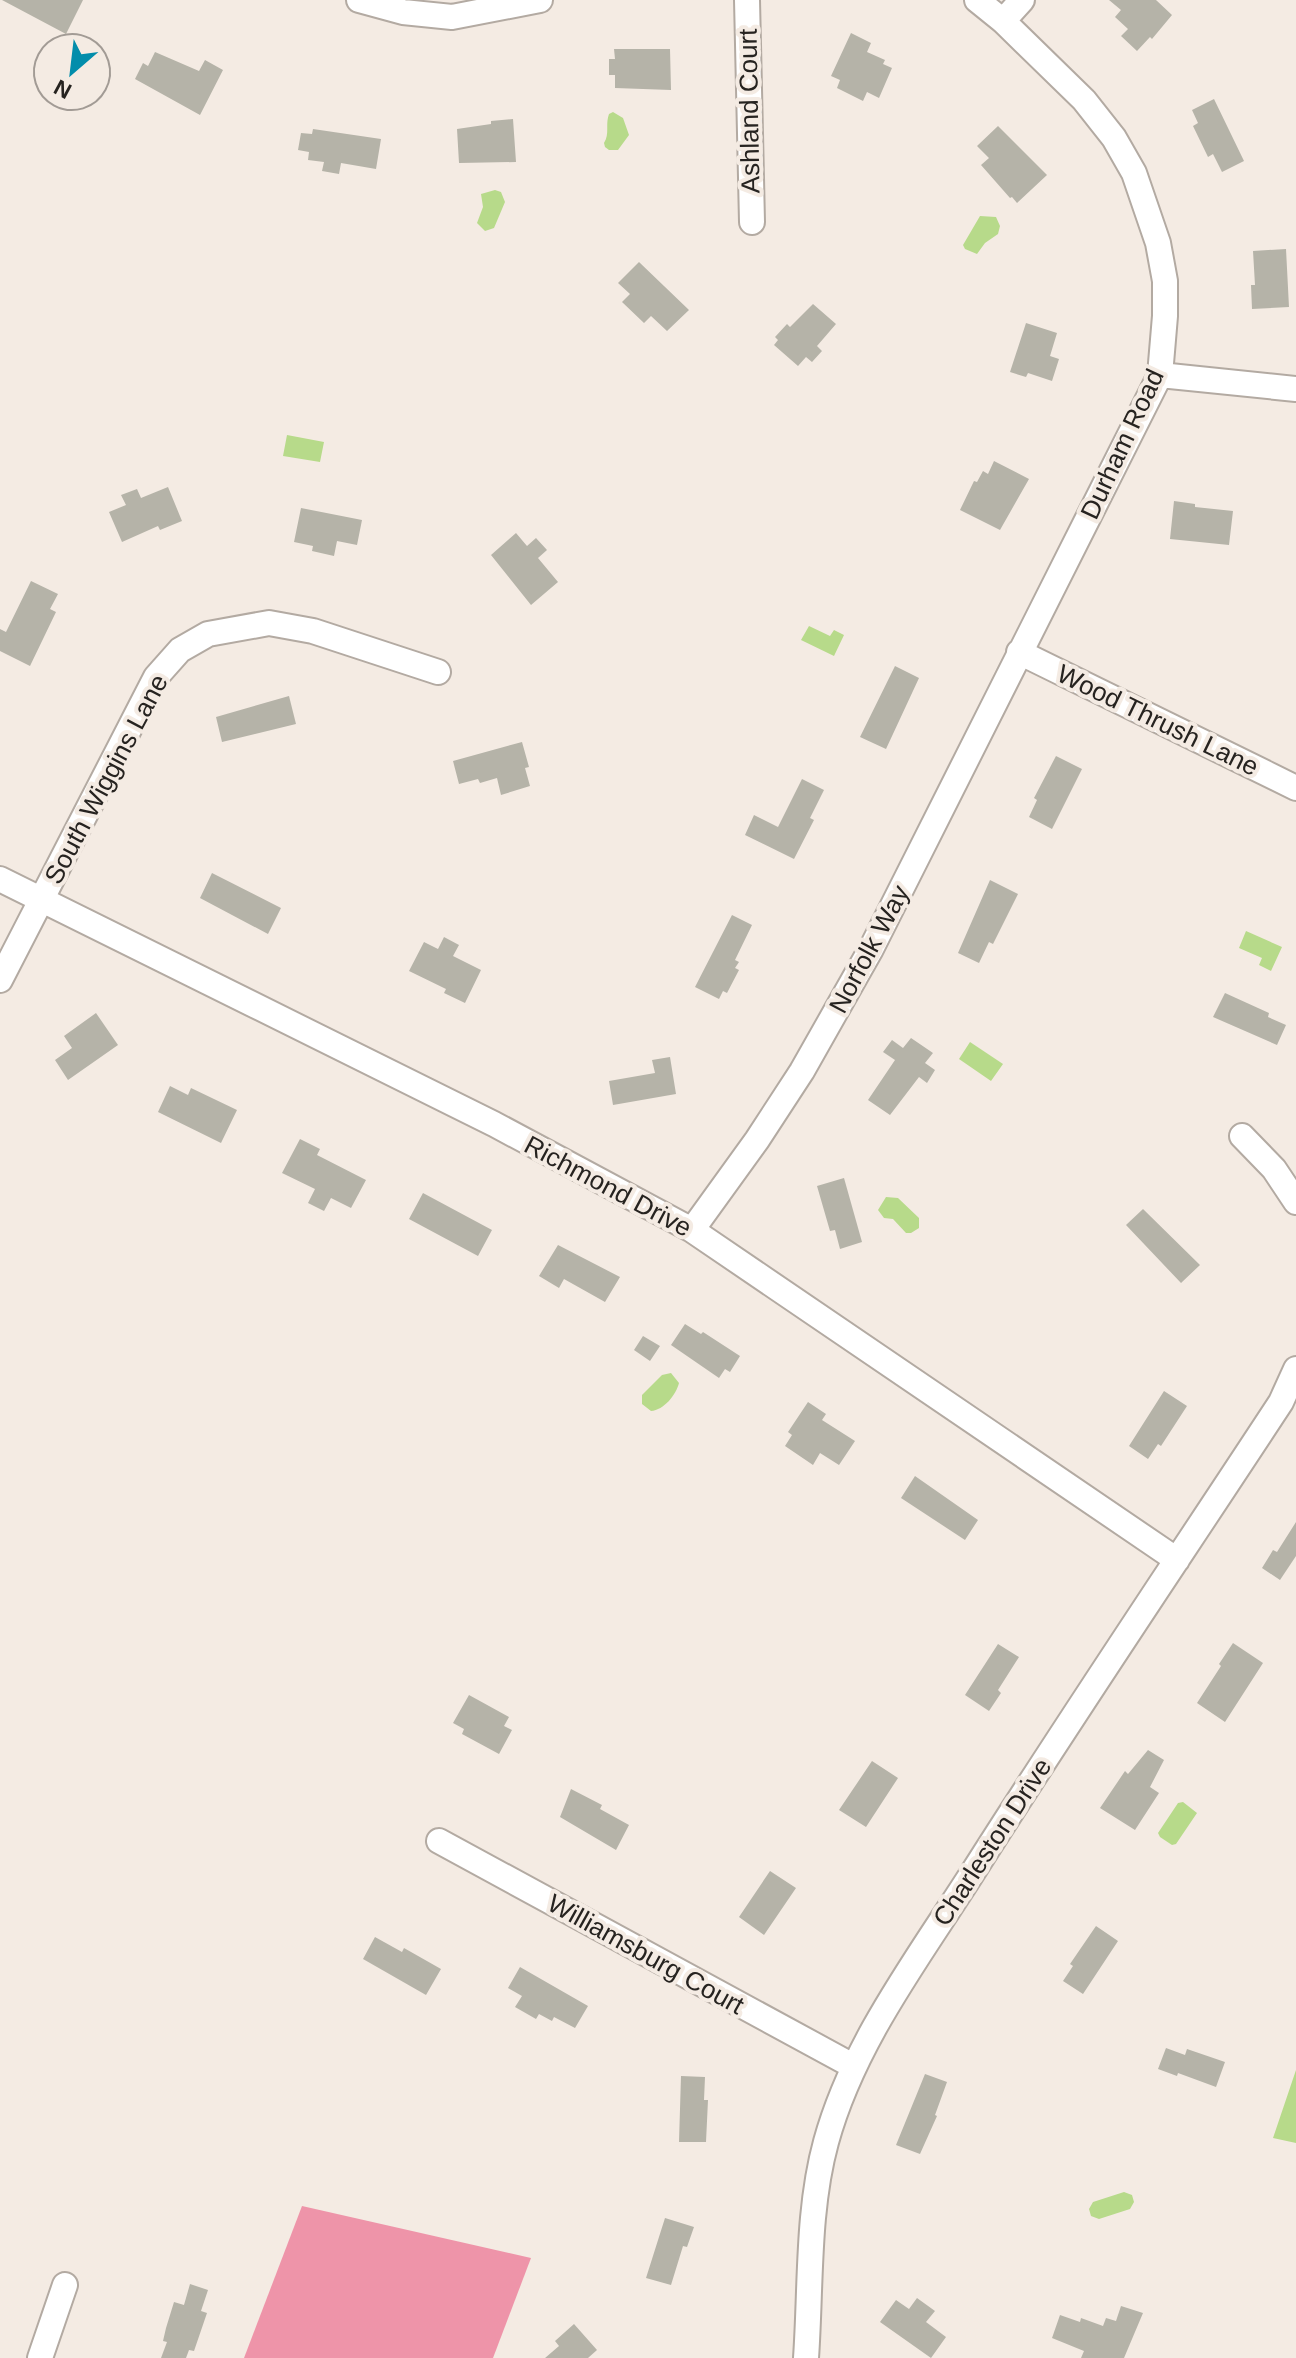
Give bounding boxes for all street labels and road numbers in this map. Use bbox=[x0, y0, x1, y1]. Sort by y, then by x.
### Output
street label: Ashland Court bbox=[733, 28, 765, 194]
street label: Durham Road bbox=[1074, 364, 1170, 524]
street label: Wood Thrush Lane bbox=[1052, 658, 1264, 782]
street label: South Wiggins Lane bbox=[38, 669, 174, 889]
street label: Norfolk Way bbox=[823, 880, 915, 1018]
street label: Richmond Drive bbox=[519, 1129, 697, 1243]
street label: Charleston Drive bbox=[927, 1753, 1057, 1931]
street label: Williamsburg Court bbox=[543, 1888, 750, 2021]

